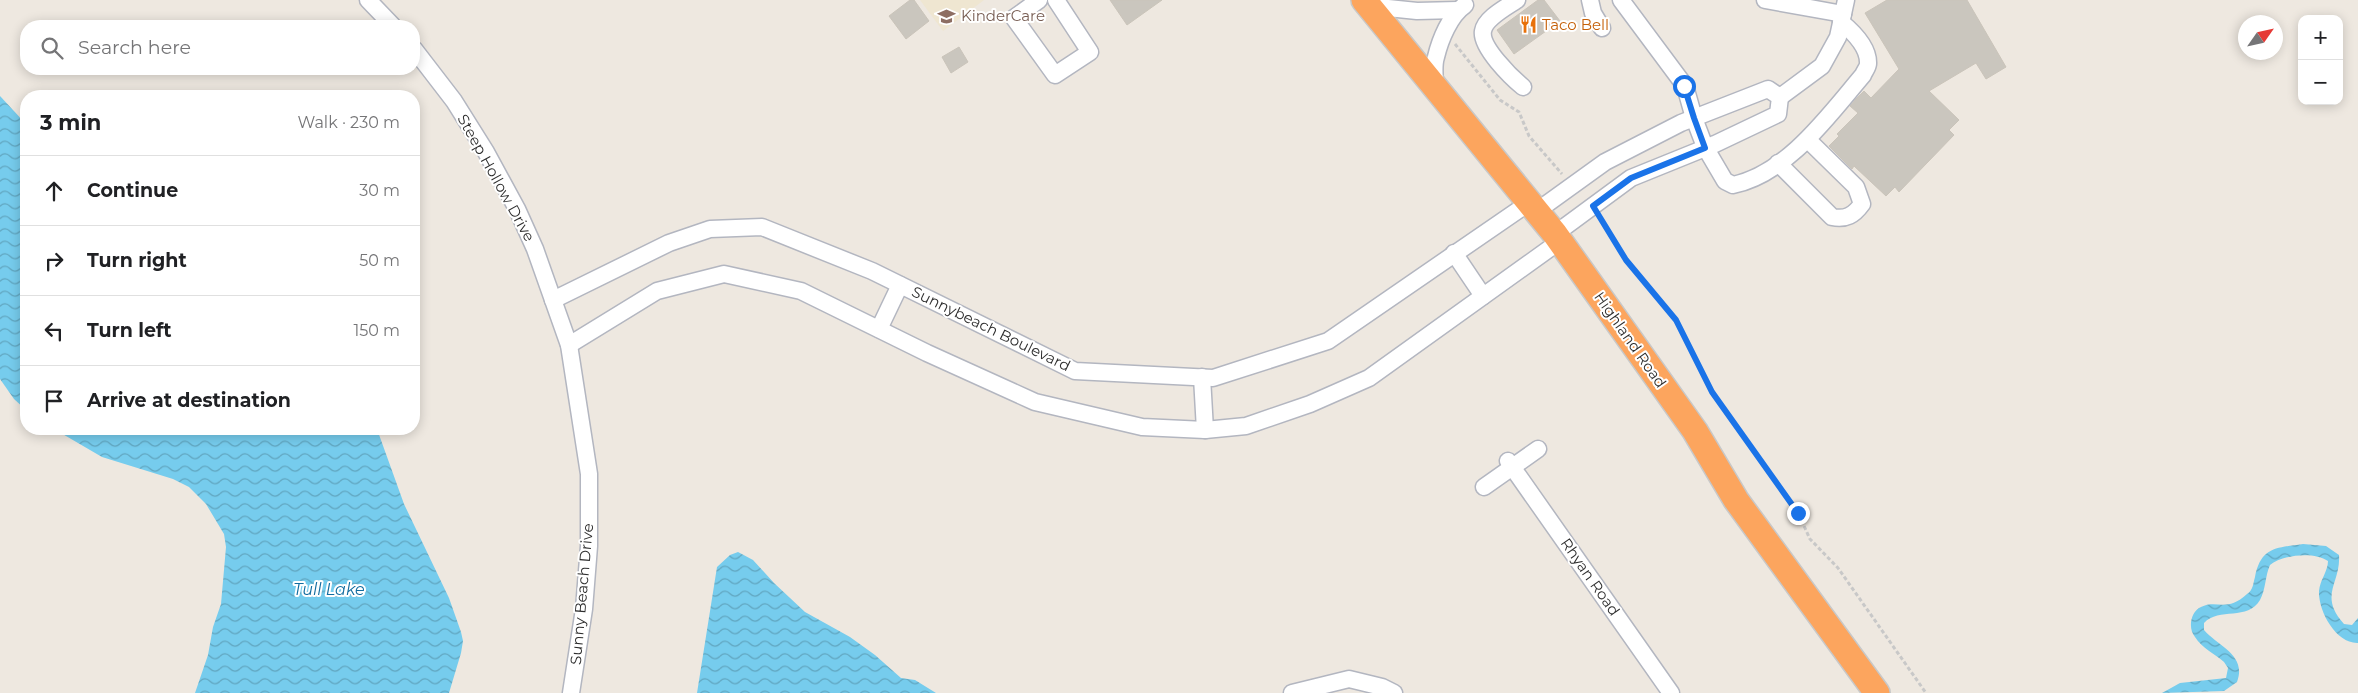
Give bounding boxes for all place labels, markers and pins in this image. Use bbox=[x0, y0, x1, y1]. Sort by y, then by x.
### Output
school or university icon: KinderCare bbox=[937, 6, 957, 26]
place label: KinderCare bbox=[961, 6, 1045, 25]
restaurant icon: Taco Bell bbox=[1518, 15, 1538, 35]
place label: Taco Bell bbox=[1542, 15, 1609, 34]

